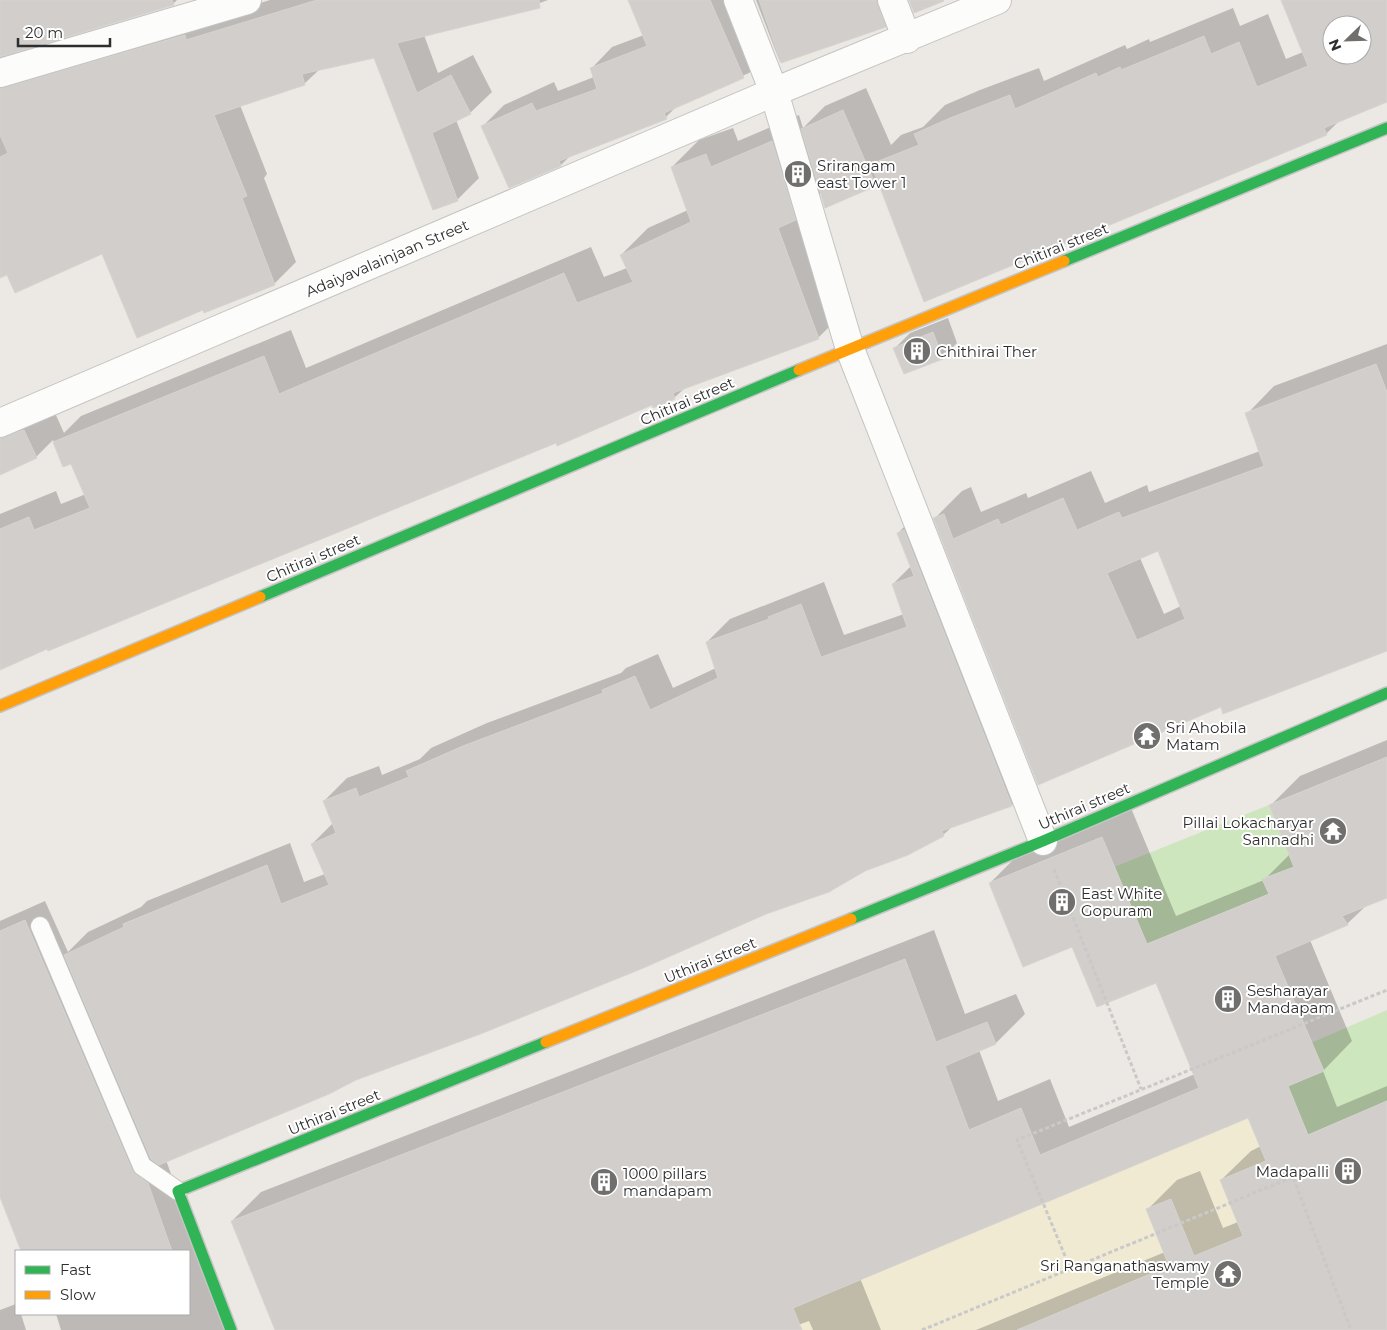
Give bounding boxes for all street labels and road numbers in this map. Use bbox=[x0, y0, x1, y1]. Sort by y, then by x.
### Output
street label: Adaiyavalainjaan Street bbox=[303, 215, 471, 301]
street label: Chitirai street bbox=[1011, 218, 1111, 274]
street label: Chitirai street bbox=[637, 373, 737, 429]
street label: Chitirai street bbox=[263, 530, 363, 586]
street label: Uthirai street bbox=[1035, 778, 1133, 834]
street label: Uthirai street bbox=[661, 933, 759, 987]
street label: Uthirai street bbox=[285, 1085, 383, 1139]

